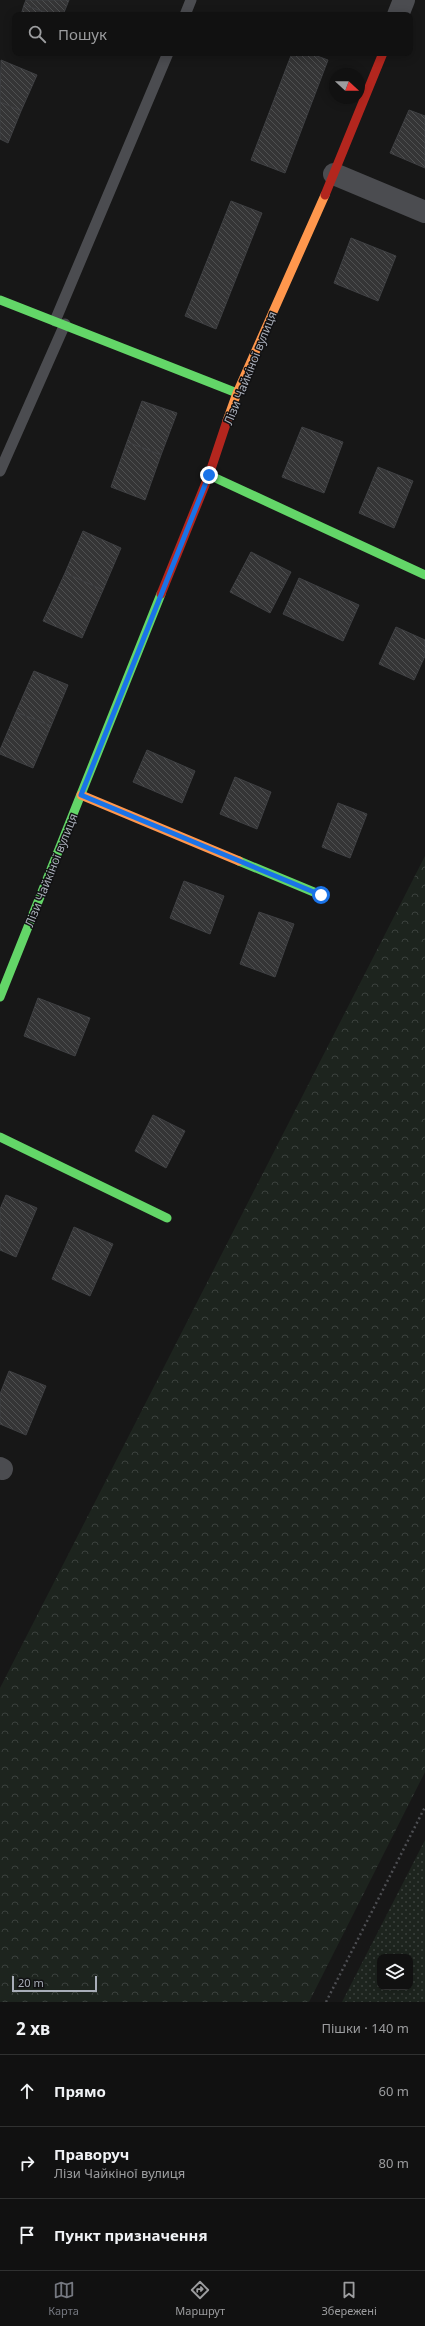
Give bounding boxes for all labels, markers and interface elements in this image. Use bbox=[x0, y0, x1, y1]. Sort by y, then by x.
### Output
search box bbox=[12, 12, 413, 56]
icon: search bbox=[26, 23, 48, 45]
text: Пошук bbox=[58, 24, 107, 44]
north arrow bbox=[329, 68, 365, 104]
street label: Лізи Чайкіної вулиця bbox=[219, 309, 281, 427]
route end bbox=[200, 466, 218, 484]
street label: Лізи Чайкіної вулиця bbox=[20, 811, 82, 929]
route start bbox=[312, 886, 330, 904]
map controls bbox=[377, 1954, 413, 1990]
button: layers bbox=[377, 1954, 413, 1990]
scale bar bbox=[12, 1974, 97, 1993]
text: 20 m bbox=[18, 1975, 44, 1990]
text: 2 хв bbox=[16, 2017, 50, 2040]
text: Пішки · 140 m bbox=[321, 2019, 409, 2037]
icon: ahead bbox=[16, 2080, 38, 2102]
text: Прямо bbox=[54, 2081, 106, 2101]
text: 60 m bbox=[379, 2082, 409, 2100]
text: Праворуч bbox=[54, 2144, 129, 2164]
icon: right bbox=[16, 2152, 38, 2174]
text: 80 m bbox=[379, 2154, 409, 2172]
text: Лізи Чайкіної вулиця bbox=[54, 2164, 185, 2182]
icon: arrive bbox=[16, 2224, 38, 2246]
text: Пункт призначення bbox=[54, 2225, 208, 2245]
tab: Карта bbox=[48, 2279, 79, 2318]
tab: Маршрут bbox=[175, 2279, 225, 2318]
tab: Збережені bbox=[321, 2279, 377, 2318]

